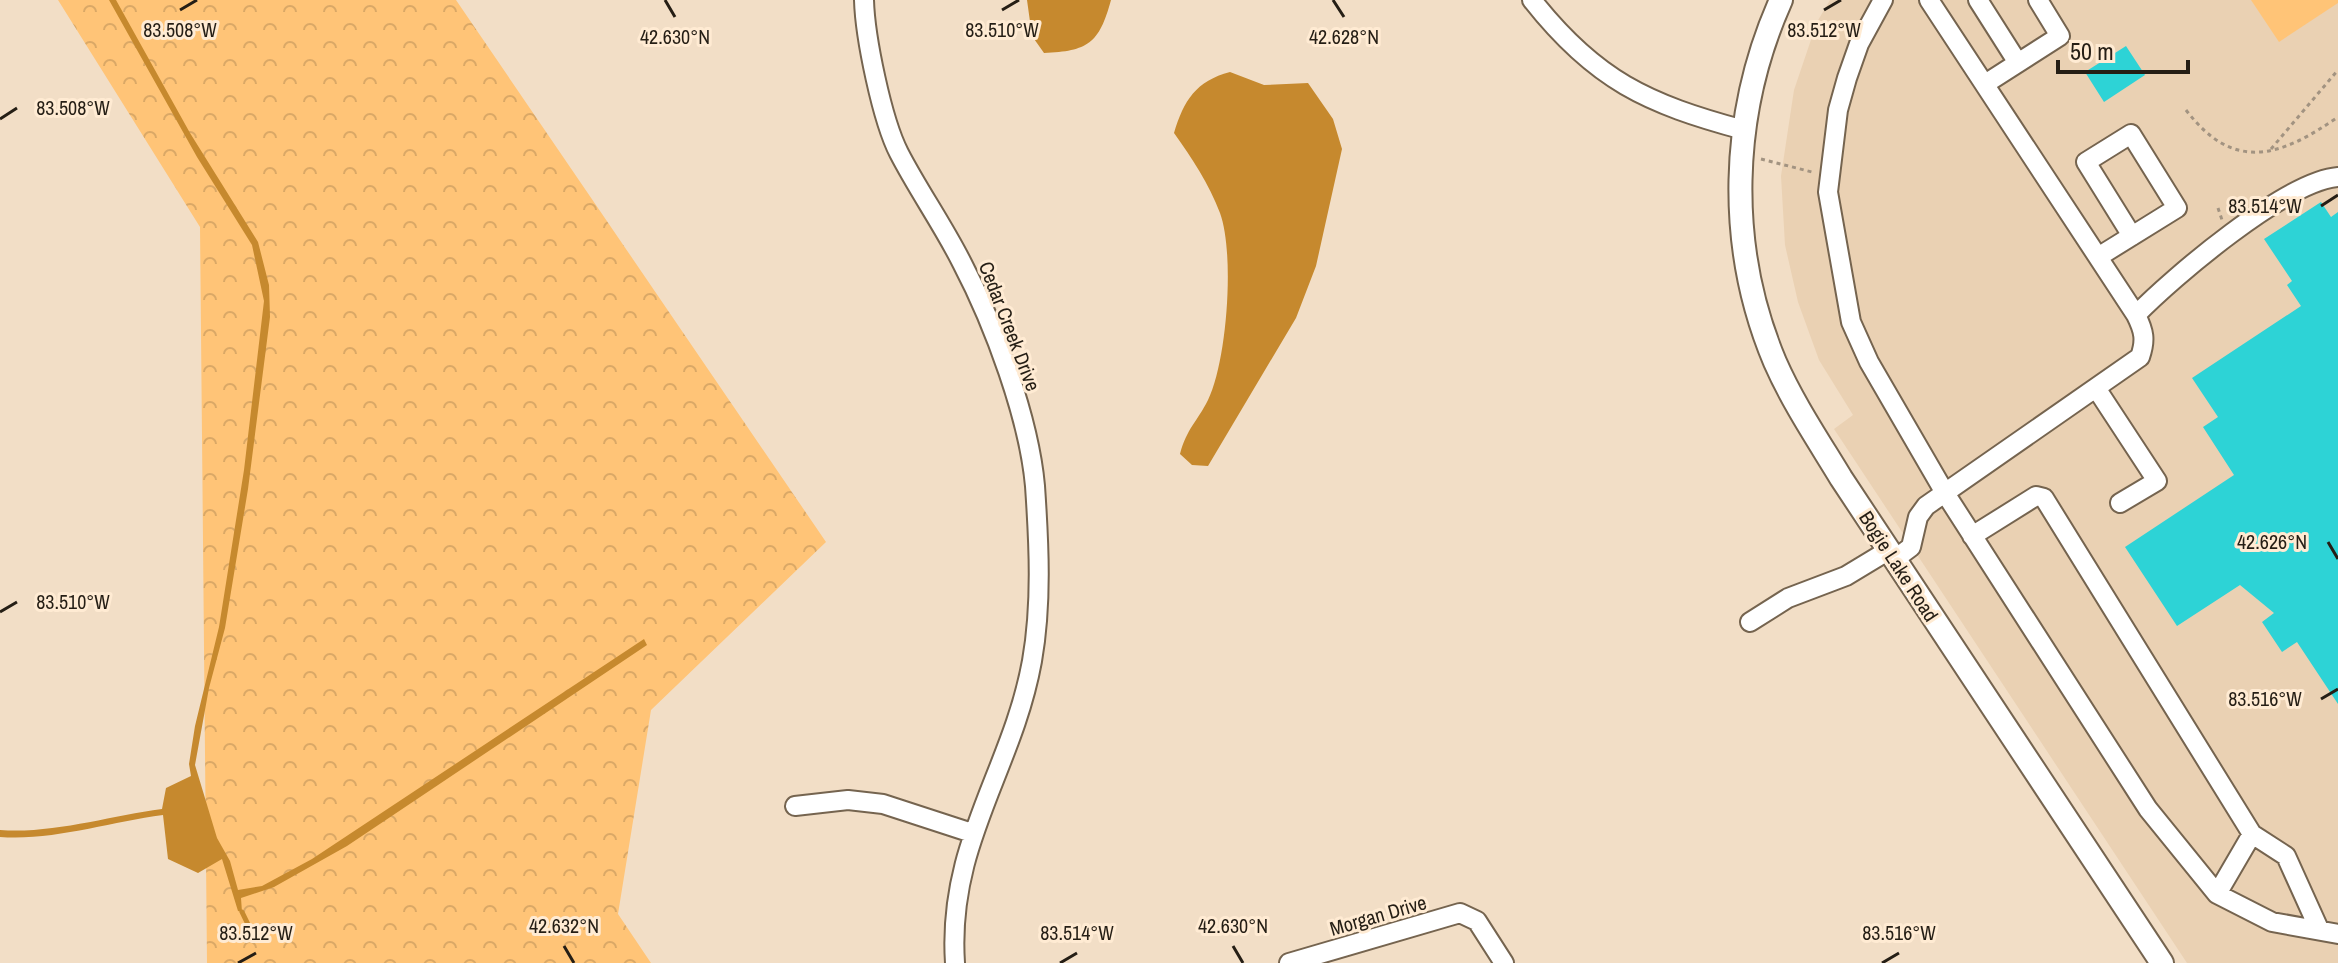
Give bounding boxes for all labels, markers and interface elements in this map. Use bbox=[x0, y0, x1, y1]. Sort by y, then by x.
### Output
text: 83.508°W bbox=[143, 16, 217, 43]
text: 83.510°W bbox=[965, 16, 1039, 43]
text: 83.512°W bbox=[1787, 16, 1861, 43]
text: 42.630°N bbox=[640, 23, 710, 50]
text: 42.628°N bbox=[1309, 23, 1379, 50]
scale bar bbox=[2058, 24, 2188, 74]
text: 50 m bbox=[2070, 35, 2114, 67]
text: 83.508°W bbox=[36, 94, 110, 121]
text: 83.514°W bbox=[2228, 192, 2302, 219]
street label: Cedar Creek Drive bbox=[973, 257, 1047, 395]
street label: Bogie Lake Road bbox=[1853, 505, 1945, 627]
text: 42.626°N bbox=[2237, 528, 2307, 555]
text: 83.510°W bbox=[36, 588, 110, 615]
text: 83.516°W bbox=[2228, 685, 2302, 712]
street label: Morgan Drive bbox=[1327, 888, 1429, 942]
text: 42.632°N bbox=[529, 912, 599, 939]
text: 42.630°N bbox=[1198, 912, 1268, 939]
text: 83.512°W bbox=[219, 919, 293, 946]
text: 83.514°W bbox=[1040, 919, 1114, 946]
text: 83.516°W bbox=[1862, 919, 1936, 946]

